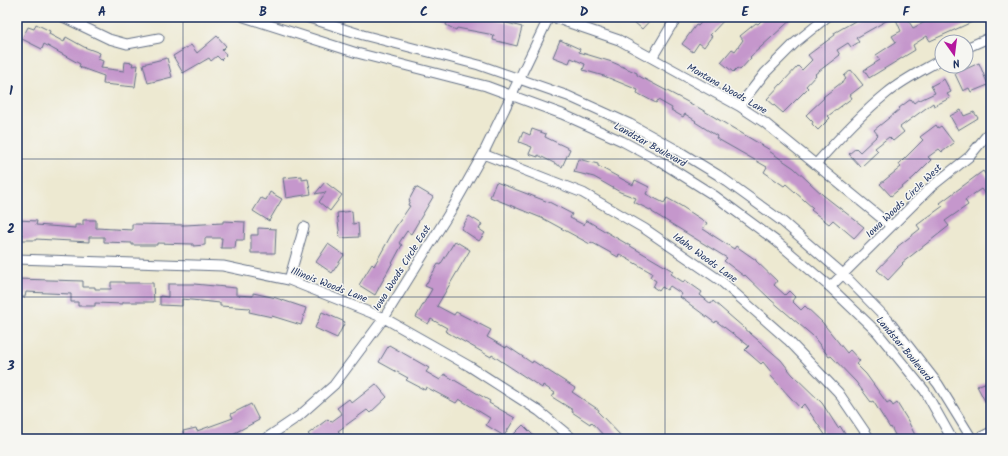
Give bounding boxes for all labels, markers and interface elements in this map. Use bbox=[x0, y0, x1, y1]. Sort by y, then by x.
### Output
text: A bbox=[98, 2, 106, 23]
text: B bbox=[259, 2, 267, 23]
text: C bbox=[420, 2, 428, 23]
text: D bbox=[580, 2, 589, 23]
text: E bbox=[741, 2, 749, 23]
text: F bbox=[902, 2, 910, 23]
north arrow bbox=[934, 34, 974, 74]
text: N bbox=[951, 53, 962, 72]
street label: Montana Woods Lane bbox=[684, 59, 771, 119]
text: 1 bbox=[9, 81, 13, 102]
street label: Landstar Boulevard bbox=[611, 118, 690, 172]
street label: Iowa Woods Circle West bbox=[862, 160, 946, 242]
text: 2 bbox=[7, 219, 15, 240]
street label: Iowa Woods Circle East bbox=[369, 222, 435, 314]
street label: Idaho Woods Lane bbox=[669, 229, 741, 287]
street label: Illinois Woods Lane bbox=[288, 263, 370, 307]
street label: Landstar Boulevard bbox=[872, 313, 937, 386]
text: 3 bbox=[6, 356, 15, 377]

